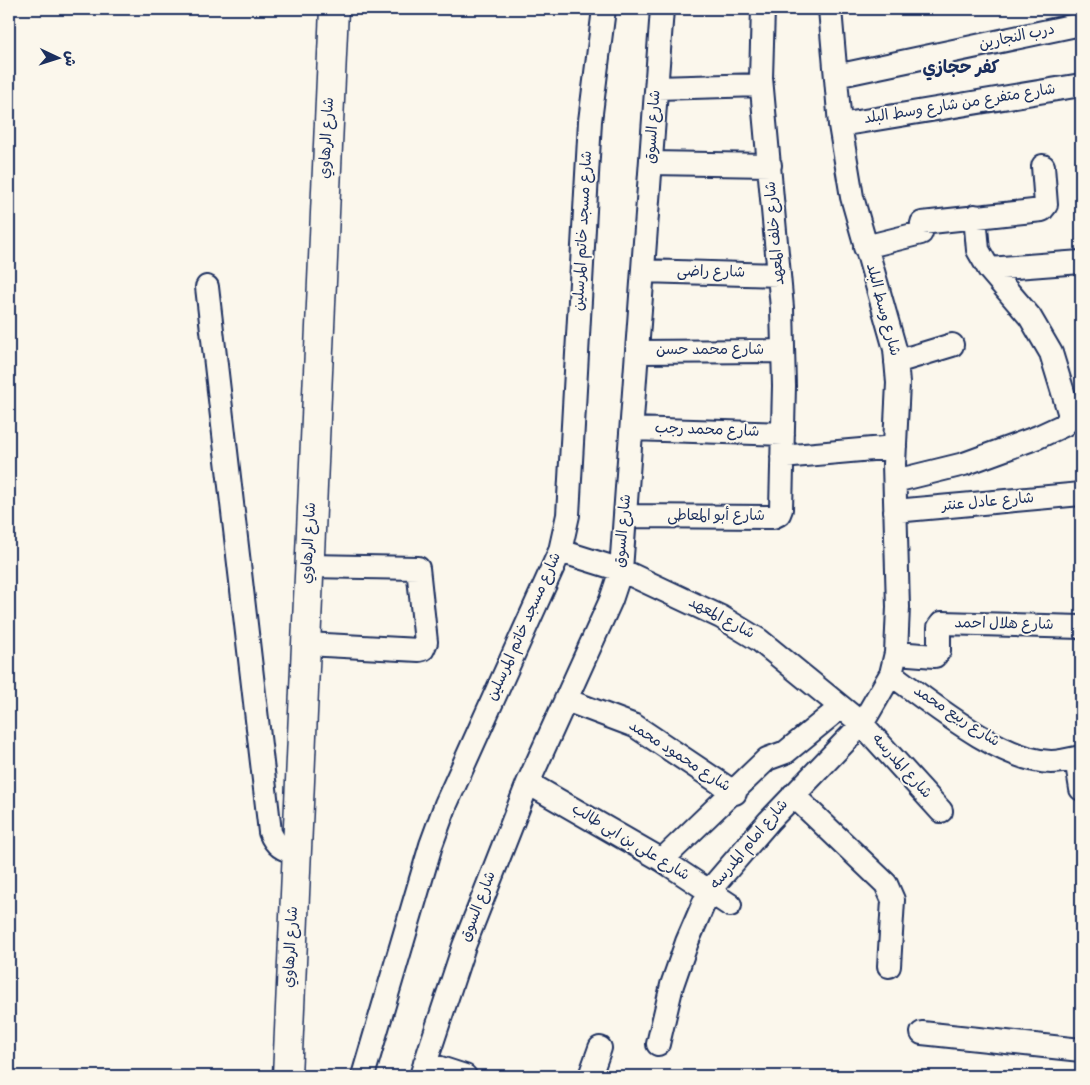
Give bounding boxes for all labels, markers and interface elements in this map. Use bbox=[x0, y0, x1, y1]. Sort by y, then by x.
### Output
street label: درب النجارين bbox=[977, 19, 1057, 57]
north arrow bbox=[32, 32, 82, 82]
text: ش bbox=[58, 50, 79, 67]
district label: كفر حجازي bbox=[922, 57, 1000, 82]
street label: شارع متفرع من شارع وسط البلد bbox=[863, 79, 1057, 131]
street label: شارع السوق bbox=[640, 89, 668, 165]
street label: شارع الرهاوي bbox=[315, 97, 341, 179]
street label: شارع مسجد خاتم المرسلين bbox=[569, 150, 599, 312]
street label: شارع خلف المعهد bbox=[760, 180, 792, 286]
street label: شارع راضى bbox=[677, 261, 745, 285]
street label: شارع وسط البلد bbox=[859, 261, 905, 359]
street label: شارع محمد حسن bbox=[656, 340, 764, 362]
street label: شارع محمد رجب bbox=[654, 418, 760, 444]
street label: شارع عادل عنتر bbox=[939, 488, 1035, 518]
street label: شارع السوق bbox=[610, 493, 638, 569]
street label: شارع الرهاوي bbox=[297, 502, 323, 584]
street label: شارع أبو المعاطى bbox=[667, 506, 765, 528]
street label: شارع مسجد خاتم المرسلين bbox=[482, 549, 568, 705]
street label: شارع المعهد bbox=[684, 592, 758, 646]
street label: شارع هلال احمد bbox=[954, 613, 1054, 637]
street label: شارع ربيع محمد bbox=[908, 681, 1004, 753]
street label: شارع محمود محمد bbox=[624, 716, 734, 798]
street label: شارع المدرسه bbox=[866, 730, 936, 804]
street label: شارع امام المدرسه bbox=[706, 795, 794, 895]
street label: شارع على بن ابى طالب bbox=[567, 799, 693, 887]
street label: شارع السوق bbox=[455, 869, 503, 945]
street label: شارع الرهاوي bbox=[279, 906, 305, 988]

